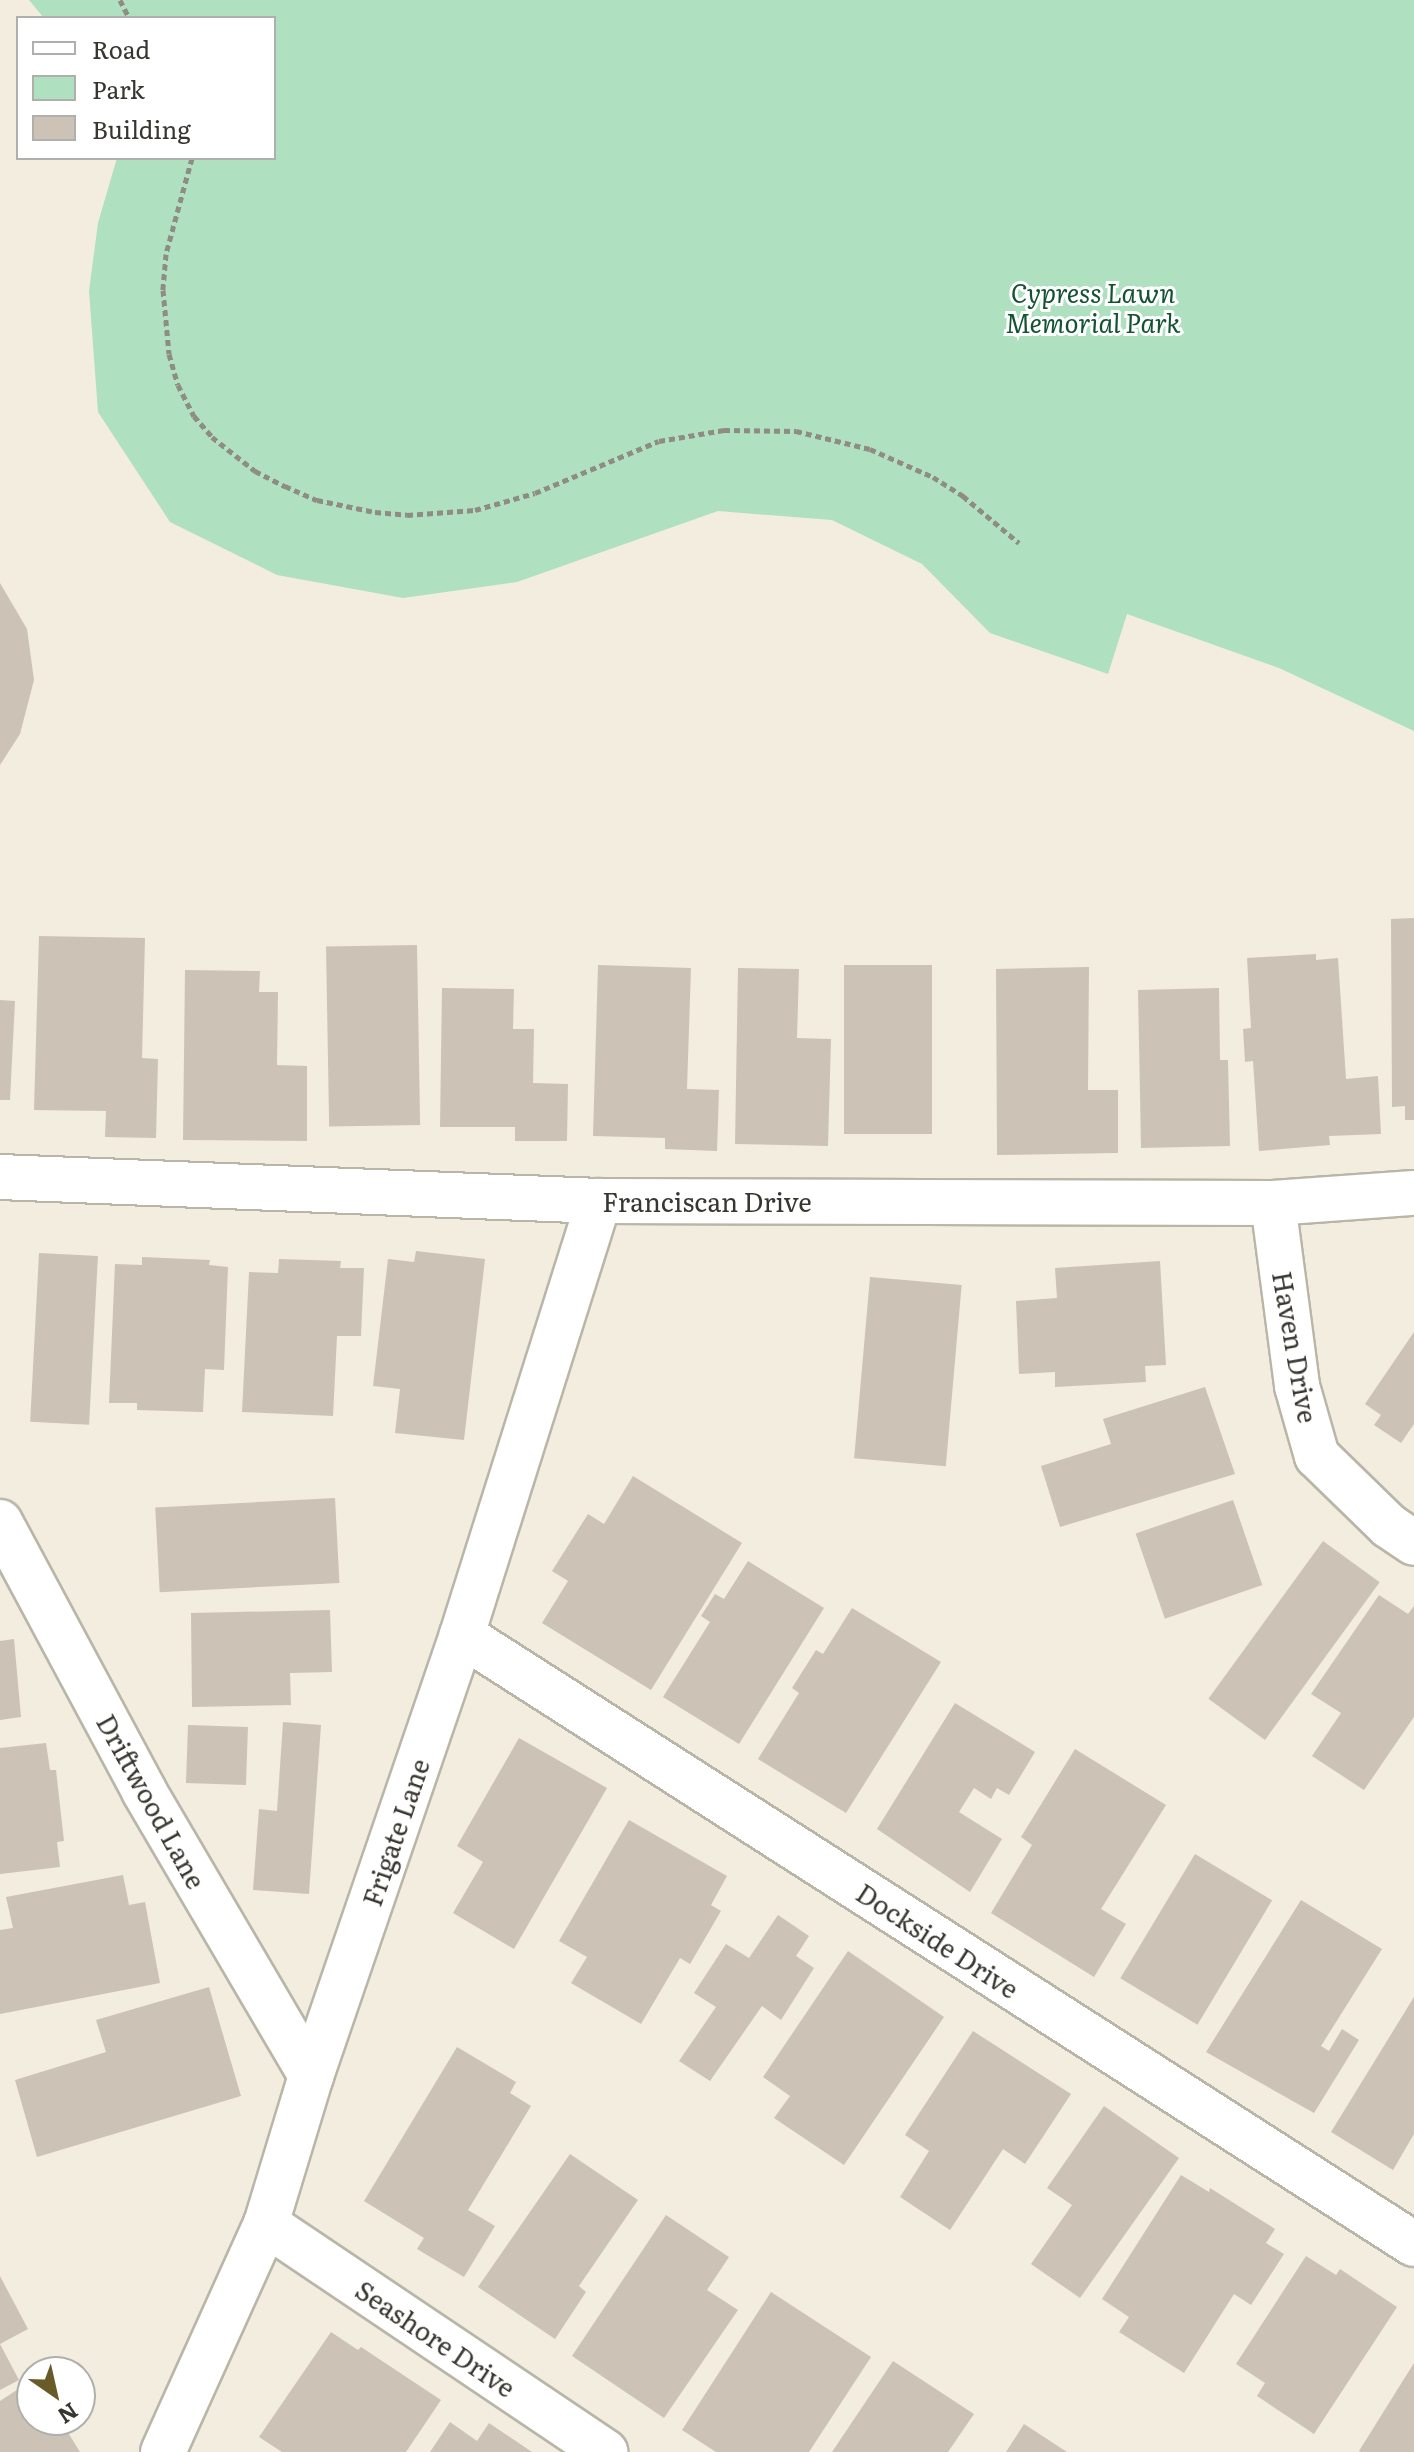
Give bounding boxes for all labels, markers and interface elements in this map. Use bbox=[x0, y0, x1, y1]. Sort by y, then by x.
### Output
legend bbox=[16, 16, 276, 160]
text: Road bbox=[92, 31, 150, 66]
text: Park bbox=[92, 71, 145, 106]
text: Building bbox=[92, 111, 191, 146]
park label: Cypress Lawn Memorial Park bbox=[1005, 276, 1181, 338]
street label: Franciscan Drive bbox=[602, 1185, 812, 1217]
street label: Haven Drive bbox=[1267, 1269, 1325, 1425]
street label: Driftwood Lane bbox=[91, 1708, 213, 1894]
street label: Frigate Lane bbox=[355, 1754, 435, 1910]
street label: Dockside Drive bbox=[851, 1876, 1025, 2004]
street label: Seashore Drive bbox=[350, 2273, 522, 2403]
north arrow bbox=[16, 2356, 96, 2436]
text: N bbox=[52, 2396, 85, 2433]

